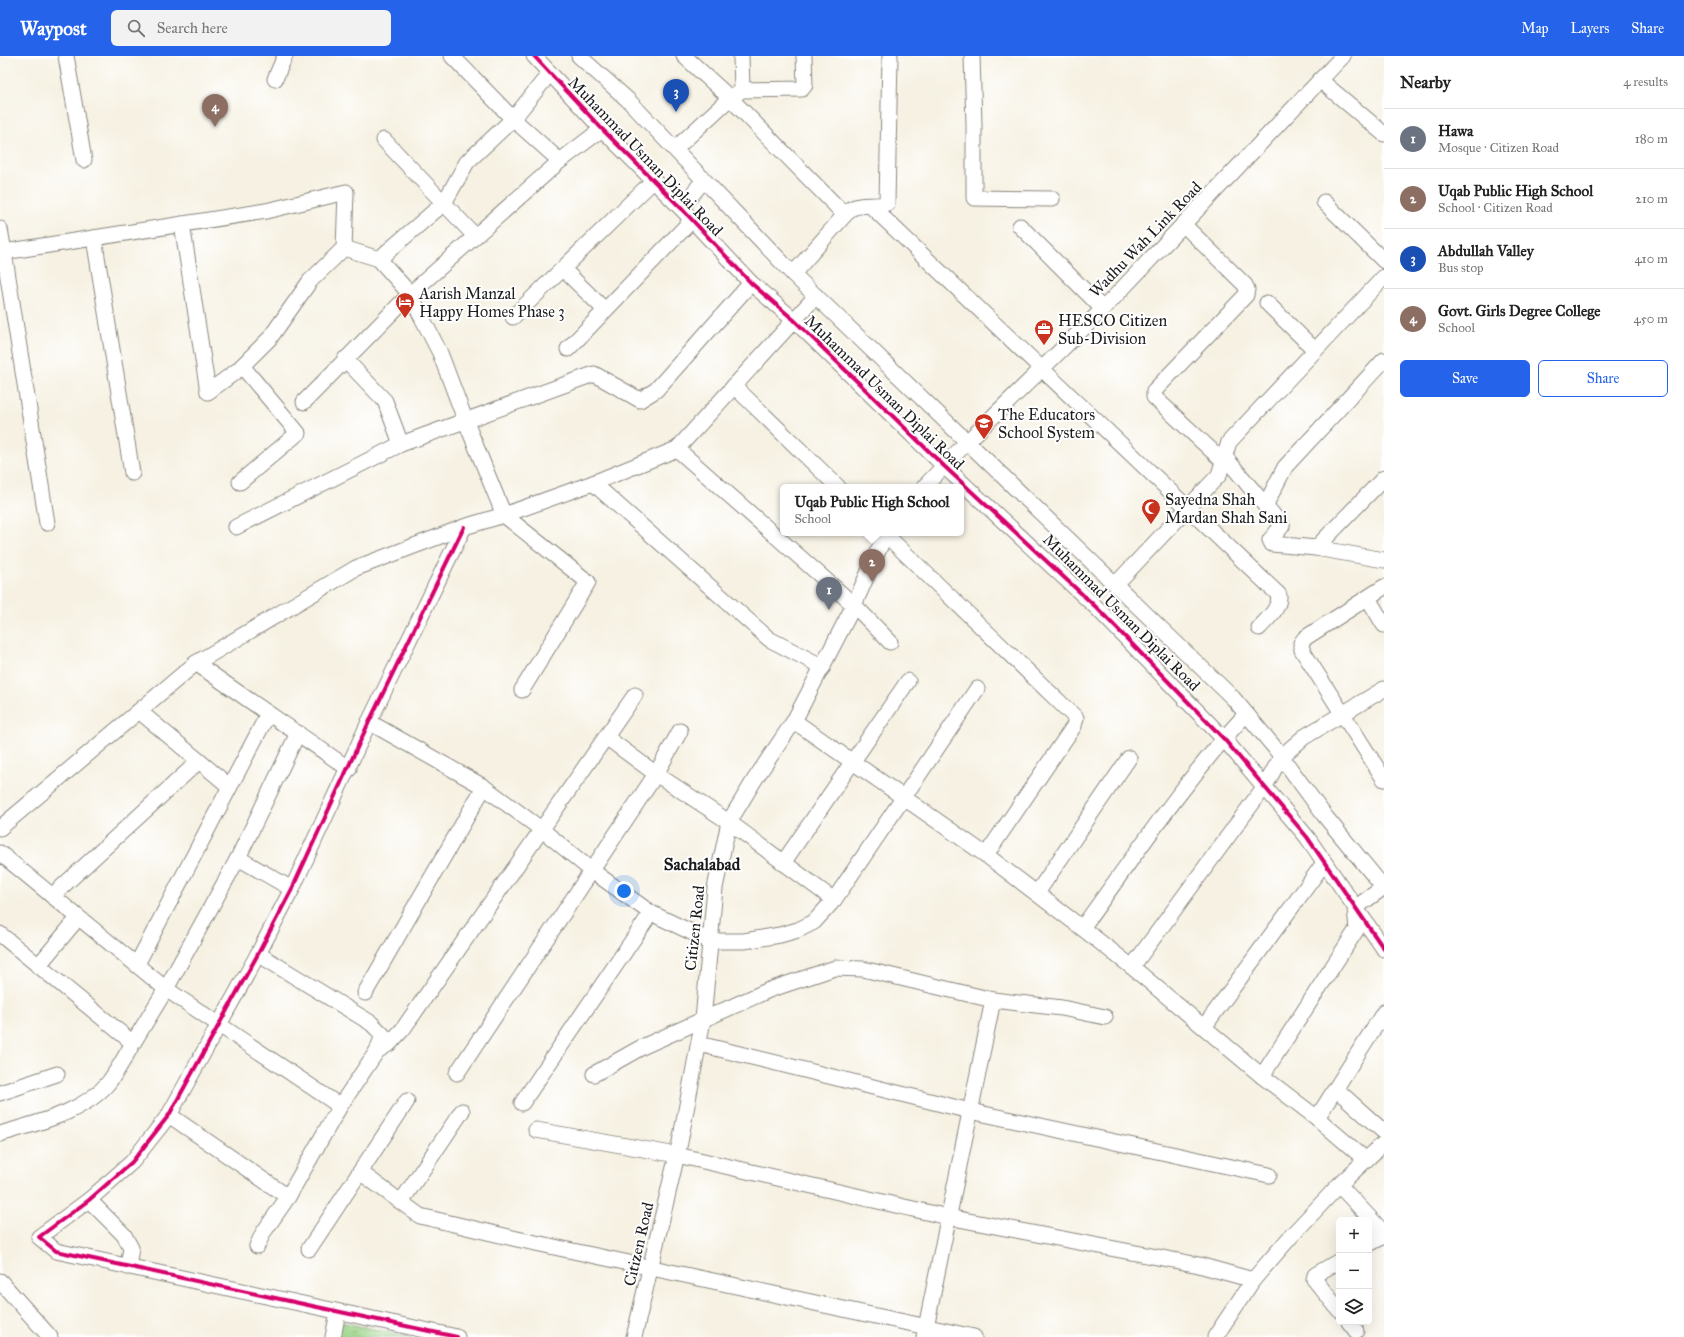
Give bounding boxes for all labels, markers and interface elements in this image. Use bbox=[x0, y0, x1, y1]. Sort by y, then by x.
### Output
search box bbox=[111, 10, 391, 46]
text: Waypost bbox=[20, 17, 87, 40]
icon: search bbox=[125, 17, 147, 39]
text: Search here bbox=[157, 19, 228, 37]
text: Map bbox=[1521, 20, 1549, 37]
text: Layers bbox=[1571, 20, 1609, 37]
text: Share bbox=[1631, 20, 1664, 37]
text: Nearby bbox=[1400, 72, 1451, 93]
street label: Muhammad Usman Diplai Road bbox=[564, 73, 727, 240]
text: 4 results bbox=[1623, 74, 1668, 90]
pin: 3 bbox=[663, 79, 689, 112]
pin: 4 bbox=[202, 94, 228, 127]
text: Hawa bbox=[1438, 122, 1473, 140]
text: 1 bbox=[1410, 131, 1416, 147]
text: 180 m bbox=[1635, 131, 1668, 147]
text: Mosque · Citizen Road bbox=[1438, 140, 1559, 156]
street label: Wadhu Wah Link Road bbox=[1085, 178, 1205, 301]
text: Uqab Public High School bbox=[1438, 182, 1593, 200]
text: 2 bbox=[1410, 191, 1416, 207]
text: 210 m bbox=[1635, 191, 1668, 207]
text: School · Citizen Road bbox=[1438, 200, 1553, 216]
text: Abdullah Valley bbox=[1438, 242, 1534, 260]
text: 3 bbox=[1410, 251, 1416, 267]
text: 410 m bbox=[1634, 251, 1668, 267]
text: Bus stop bbox=[1438, 260, 1484, 276]
place label: Aarish Manzal Happy Homes Phase 3 bbox=[418, 284, 565, 321]
hotel icon: Aarish Manzal Happy Homes Phase 3 bbox=[394, 291, 416, 319]
text: Govt. Girls Degree College bbox=[1438, 302, 1601, 320]
street label: Muhammad Usman Diplai Road bbox=[801, 311, 968, 474]
place label: HESCO Citizen Sub-Division bbox=[1058, 311, 1167, 348]
text: 4 bbox=[1409, 311, 1417, 327]
text: 450 m bbox=[1633, 311, 1668, 327]
office icon: HESCO Citizen Sub-Division bbox=[1033, 318, 1055, 346]
text: School bbox=[1438, 320, 1475, 336]
button: Save bbox=[1400, 360, 1530, 397]
button: Share bbox=[1538, 360, 1668, 397]
place label: The Educators School System bbox=[998, 405, 1096, 442]
school or university icon: The Educators School System bbox=[973, 412, 995, 440]
popup bbox=[780, 484, 964, 536]
place label: Sayedna Shah Mardan Shah Sani bbox=[1165, 490, 1288, 527]
text: Uqab Public High School bbox=[794, 493, 950, 511]
mosque icon: Sayedna Shah Mardan Shah Sani bbox=[1140, 497, 1162, 525]
text: School bbox=[794, 511, 831, 527]
street label: Muhammad Usman Diplai Road bbox=[1039, 530, 1204, 695]
pin: 2 bbox=[859, 549, 885, 582]
pin: 1 bbox=[816, 577, 842, 610]
district label: Sachalabad bbox=[664, 854, 741, 875]
your location bbox=[614, 881, 634, 901]
street label: Citizen Road bbox=[681, 885, 708, 972]
street label: Citizen Road bbox=[620, 1200, 657, 1288]
map controls bbox=[1336, 1217, 1372, 1325]
button: + bbox=[1336, 1217, 1372, 1253]
button: − bbox=[1336, 1253, 1372, 1289]
button: layers bbox=[1336, 1289, 1372, 1325]

